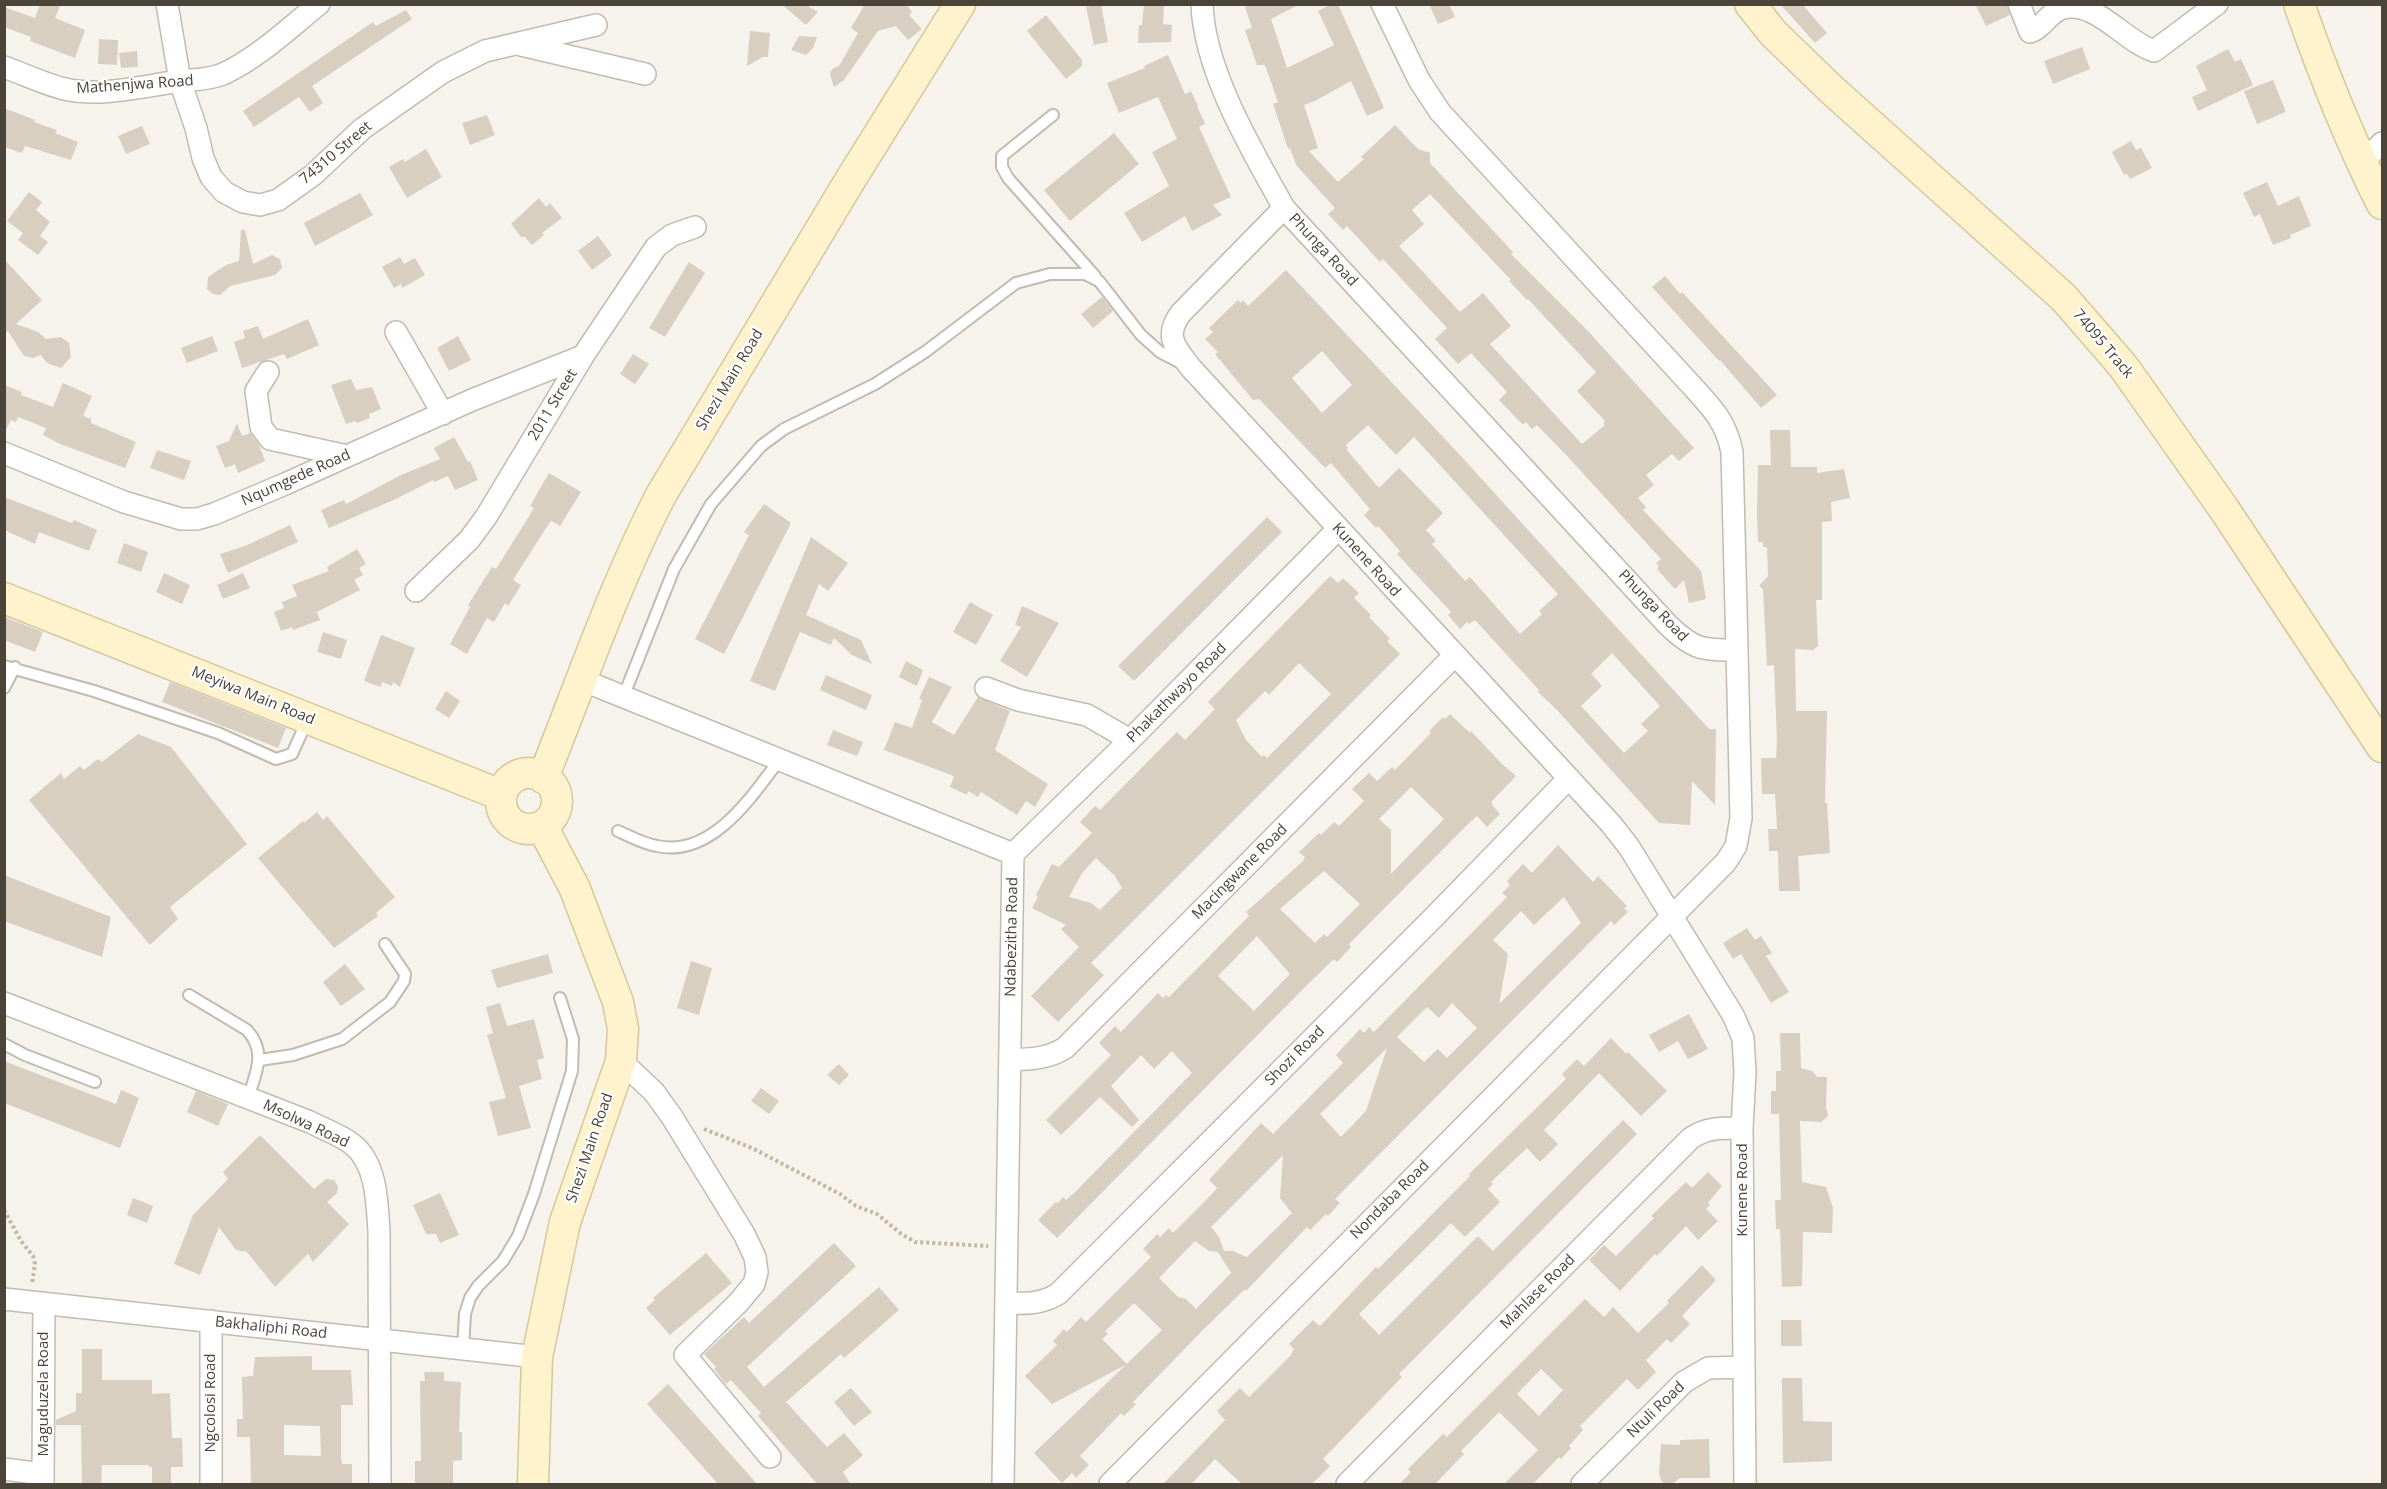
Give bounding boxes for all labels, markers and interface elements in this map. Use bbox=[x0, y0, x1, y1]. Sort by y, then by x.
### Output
street label: Mathenjwa Road bbox=[76, 72, 194, 98]
street label: 74310 Street bbox=[296, 118, 376, 188]
street label: Phunga Road bbox=[1285, 210, 1361, 290]
street label: 74095 Track bbox=[2069, 306, 2137, 382]
street label: Shezi Main Road bbox=[693, 326, 767, 434]
street label: 2011 Street bbox=[525, 366, 581, 444]
street label: Nqumgede Road bbox=[239, 446, 353, 510]
street label: Kunene Road bbox=[1328, 519, 1404, 601]
street label: Phunga Road bbox=[1614, 566, 1692, 646]
street label: Phakathwayo Road bbox=[1123, 639, 1231, 747]
street label: Meyiwa Main Road bbox=[189, 663, 317, 729]
street label: Macingwane Road bbox=[1189, 821, 1291, 923]
street label: Ndabezitha Road bbox=[1002, 877, 1022, 997]
street label: Shozi Road bbox=[1261, 1022, 1329, 1090]
street label: Shezi Main Road bbox=[563, 1091, 617, 1205]
street label: Msolwa Road bbox=[260, 1096, 352, 1152]
street label: Kunene Road bbox=[1734, 1143, 1752, 1237]
street label: Nondaba Road bbox=[1347, 1157, 1433, 1243]
street label: Mahlase Road bbox=[1497, 1251, 1579, 1333]
street label: Bakhaliphi Road bbox=[214, 1313, 328, 1343]
street label: Maguduzela Road bbox=[35, 1332, 53, 1456]
street label: Ngcolosi Road bbox=[202, 1353, 220, 1453]
street label: Ntuli Road bbox=[1623, 1378, 1689, 1442]

